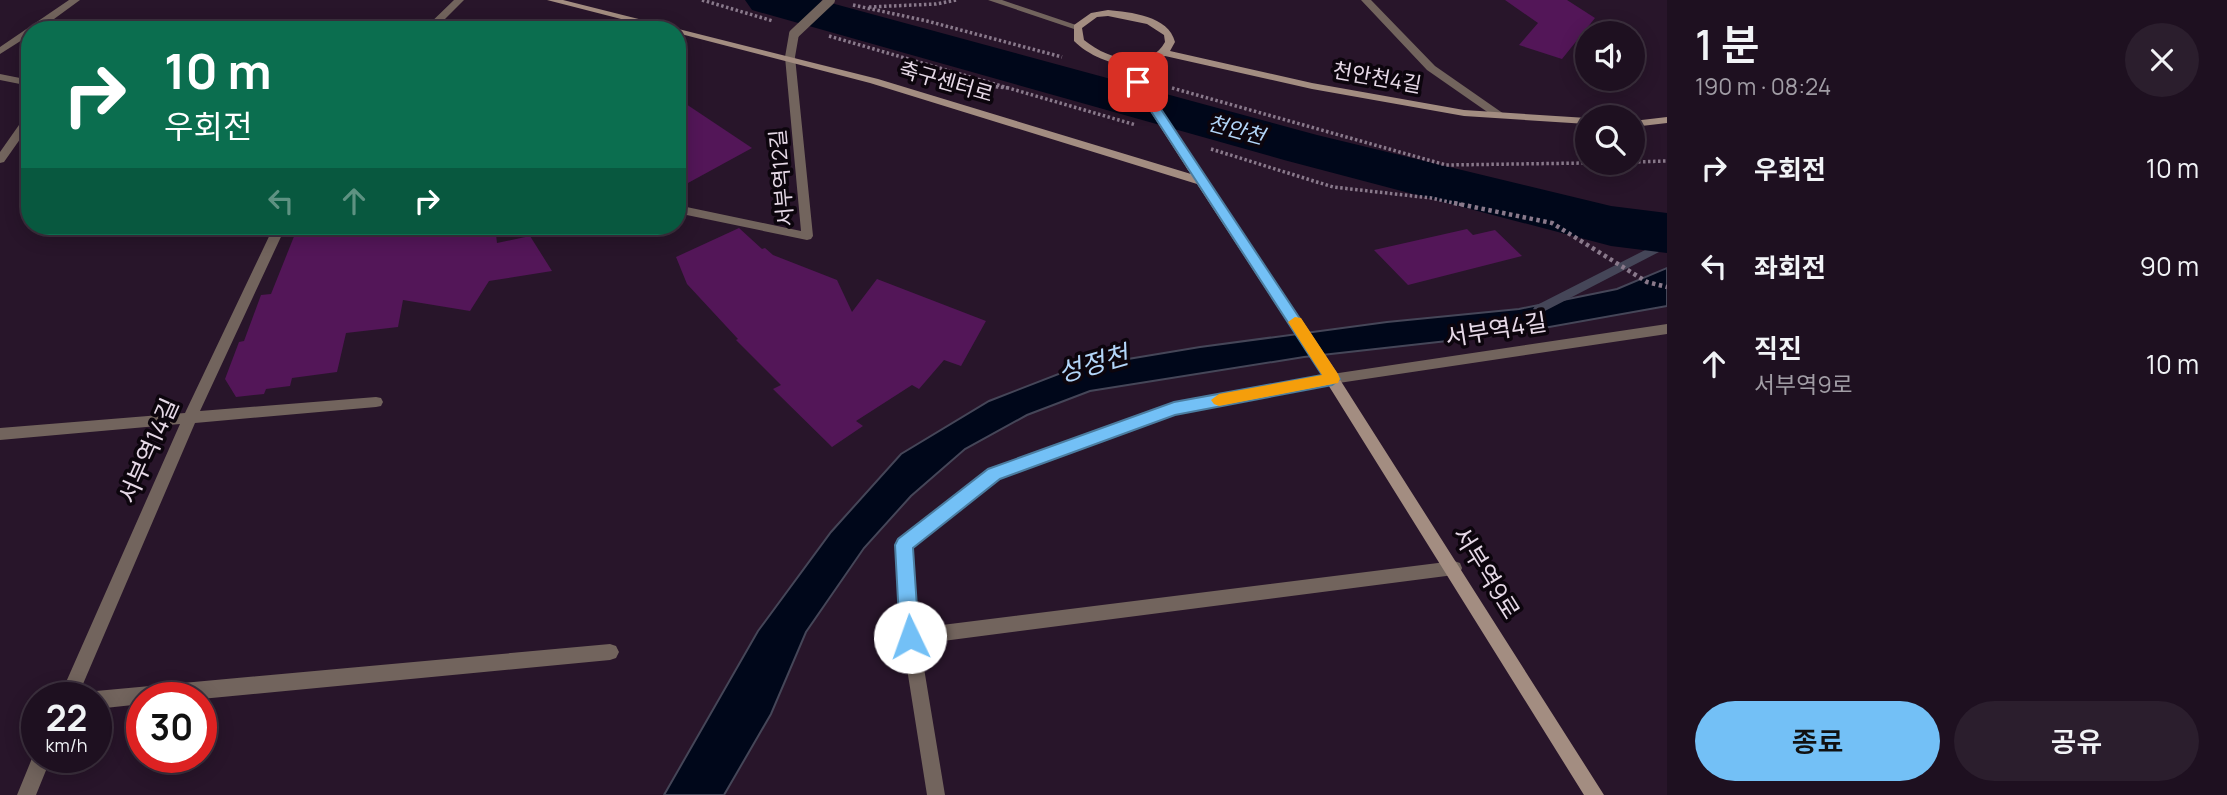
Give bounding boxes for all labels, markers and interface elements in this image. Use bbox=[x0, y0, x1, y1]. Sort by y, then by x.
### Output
text: 1 분 bbox=[1695, 15, 1760, 73]
map controls bbox=[1575, 21, 1645, 175]
button: sound bbox=[1575, 21, 1645, 91]
button: close bbox=[2125, 23, 2199, 97]
text: 10 m bbox=[164, 37, 272, 104]
icon: right bbox=[49, 49, 140, 140]
pin bbox=[1108, 52, 1168, 112]
street label: 축구센터로 bbox=[896, 54, 997, 108]
street label: 천안천4길 bbox=[1331, 55, 1424, 99]
icon: arrive bbox=[1119, 63, 1157, 101]
text: 190 m · 08:24 bbox=[1695, 70, 1831, 102]
text: 우회전 bbox=[164, 104, 252, 148]
button: search bbox=[1575, 105, 1645, 175]
water label: 천안천 bbox=[1205, 108, 1270, 151]
street label: 서부역12길 bbox=[763, 128, 799, 228]
icon: right bbox=[1695, 149, 1733, 187]
text: 10 m bbox=[2146, 150, 2199, 186]
text: 우회전 bbox=[1754, 151, 1826, 187]
icon: left bbox=[262, 182, 300, 220]
icon: ahead bbox=[335, 182, 373, 220]
icon: right bbox=[408, 182, 446, 220]
icon: left bbox=[1695, 247, 1733, 285]
text: 90 m bbox=[2140, 248, 2199, 284]
text: 좌회전 bbox=[1754, 249, 1826, 285]
street label: 서부역4길 bbox=[1443, 304, 1549, 353]
text: 직진 bbox=[1754, 330, 1802, 366]
water label: 성정천 bbox=[1053, 335, 1135, 390]
icon: ahead bbox=[1695, 345, 1733, 383]
text: 10 m bbox=[2146, 346, 2199, 382]
text: 서부역9로 bbox=[1754, 368, 1853, 400]
street label: 서부역14길 bbox=[110, 393, 185, 508]
street label: 서부역9로 bbox=[1446, 520, 1529, 625]
position arrow bbox=[873, 600, 947, 674]
speed limit sign: 30 bbox=[126, 682, 217, 773]
text: 22 bbox=[46, 694, 87, 742]
button: 종료 bbox=[1695, 701, 1940, 781]
button: 공유 bbox=[1954, 701, 2199, 781]
text: km/h bbox=[46, 733, 87, 757]

